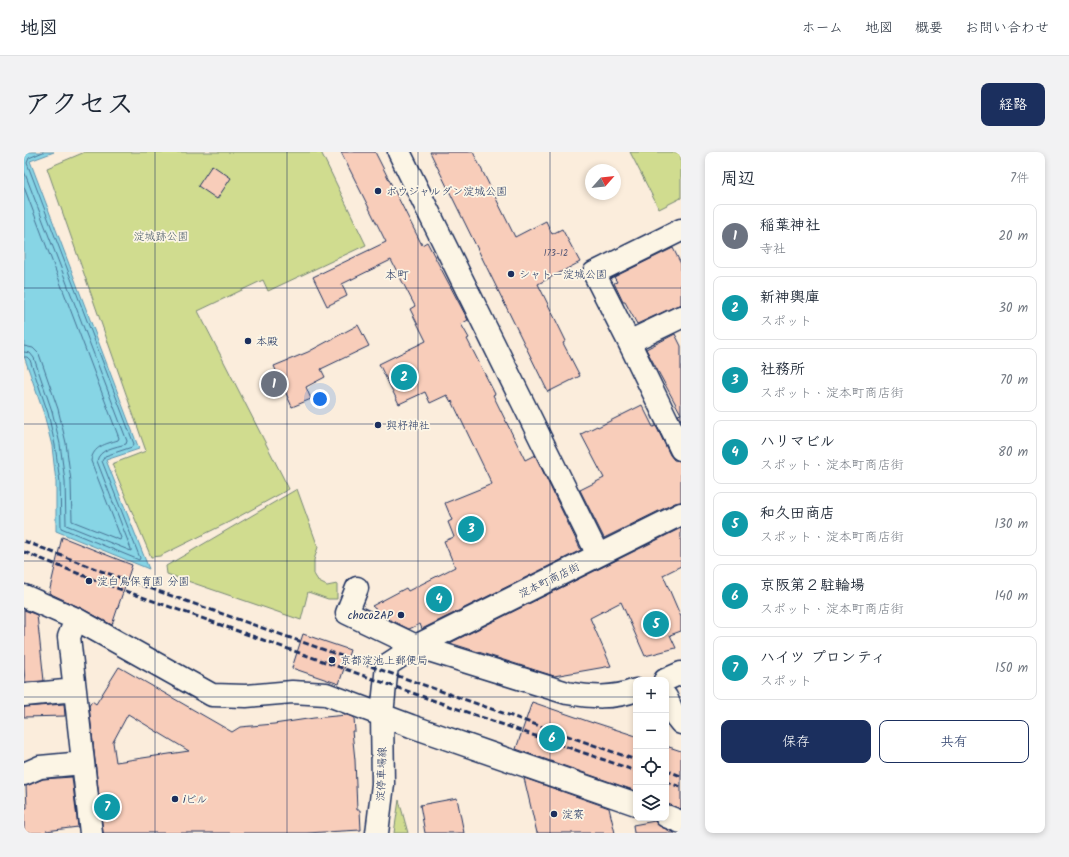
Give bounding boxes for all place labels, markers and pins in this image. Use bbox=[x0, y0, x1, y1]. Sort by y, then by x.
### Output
place label: ボウジャルダン淀城公園 bbox=[386, 183, 507, 201]
marker: ボウジャルダン淀城公園 bbox=[373, 186, 383, 196]
place label: シャトー淀城公園 bbox=[519, 266, 607, 284]
marker: シャトー淀城公園 bbox=[506, 269, 516, 279]
place label: 本殿 bbox=[256, 333, 278, 351]
marker: 本殿 bbox=[243, 336, 253, 346]
pin: 2 bbox=[391, 362, 417, 392]
pin: 1 bbox=[261, 369, 287, 399]
place label: 與杼神社 bbox=[386, 417, 430, 435]
marker: 與杼神社 bbox=[373, 420, 383, 430]
pin: 3 bbox=[458, 514, 484, 544]
place label: 淀白鳥保育園 分園 bbox=[97, 573, 189, 591]
marker: 淀白鳥保育園 分園 bbox=[84, 576, 94, 586]
pin: 4 bbox=[426, 584, 452, 614]
place label: chocoZAP bbox=[348, 607, 394, 625]
pin: 5 bbox=[643, 609, 669, 639]
marker: chocoZAP bbox=[396, 610, 406, 620]
place label: 京都淀池上郵便局 bbox=[340, 652, 428, 670]
marker: 京都淀池上郵便局 bbox=[327, 655, 337, 665]
pin: 6 bbox=[539, 723, 565, 753]
place label: iビル bbox=[183, 791, 207, 809]
pin: 7 bbox=[94, 792, 120, 822]
marker: iビル bbox=[170, 794, 180, 804]
place label: 淀寮 bbox=[562, 806, 584, 824]
marker: 淀寮 bbox=[549, 809, 559, 819]

